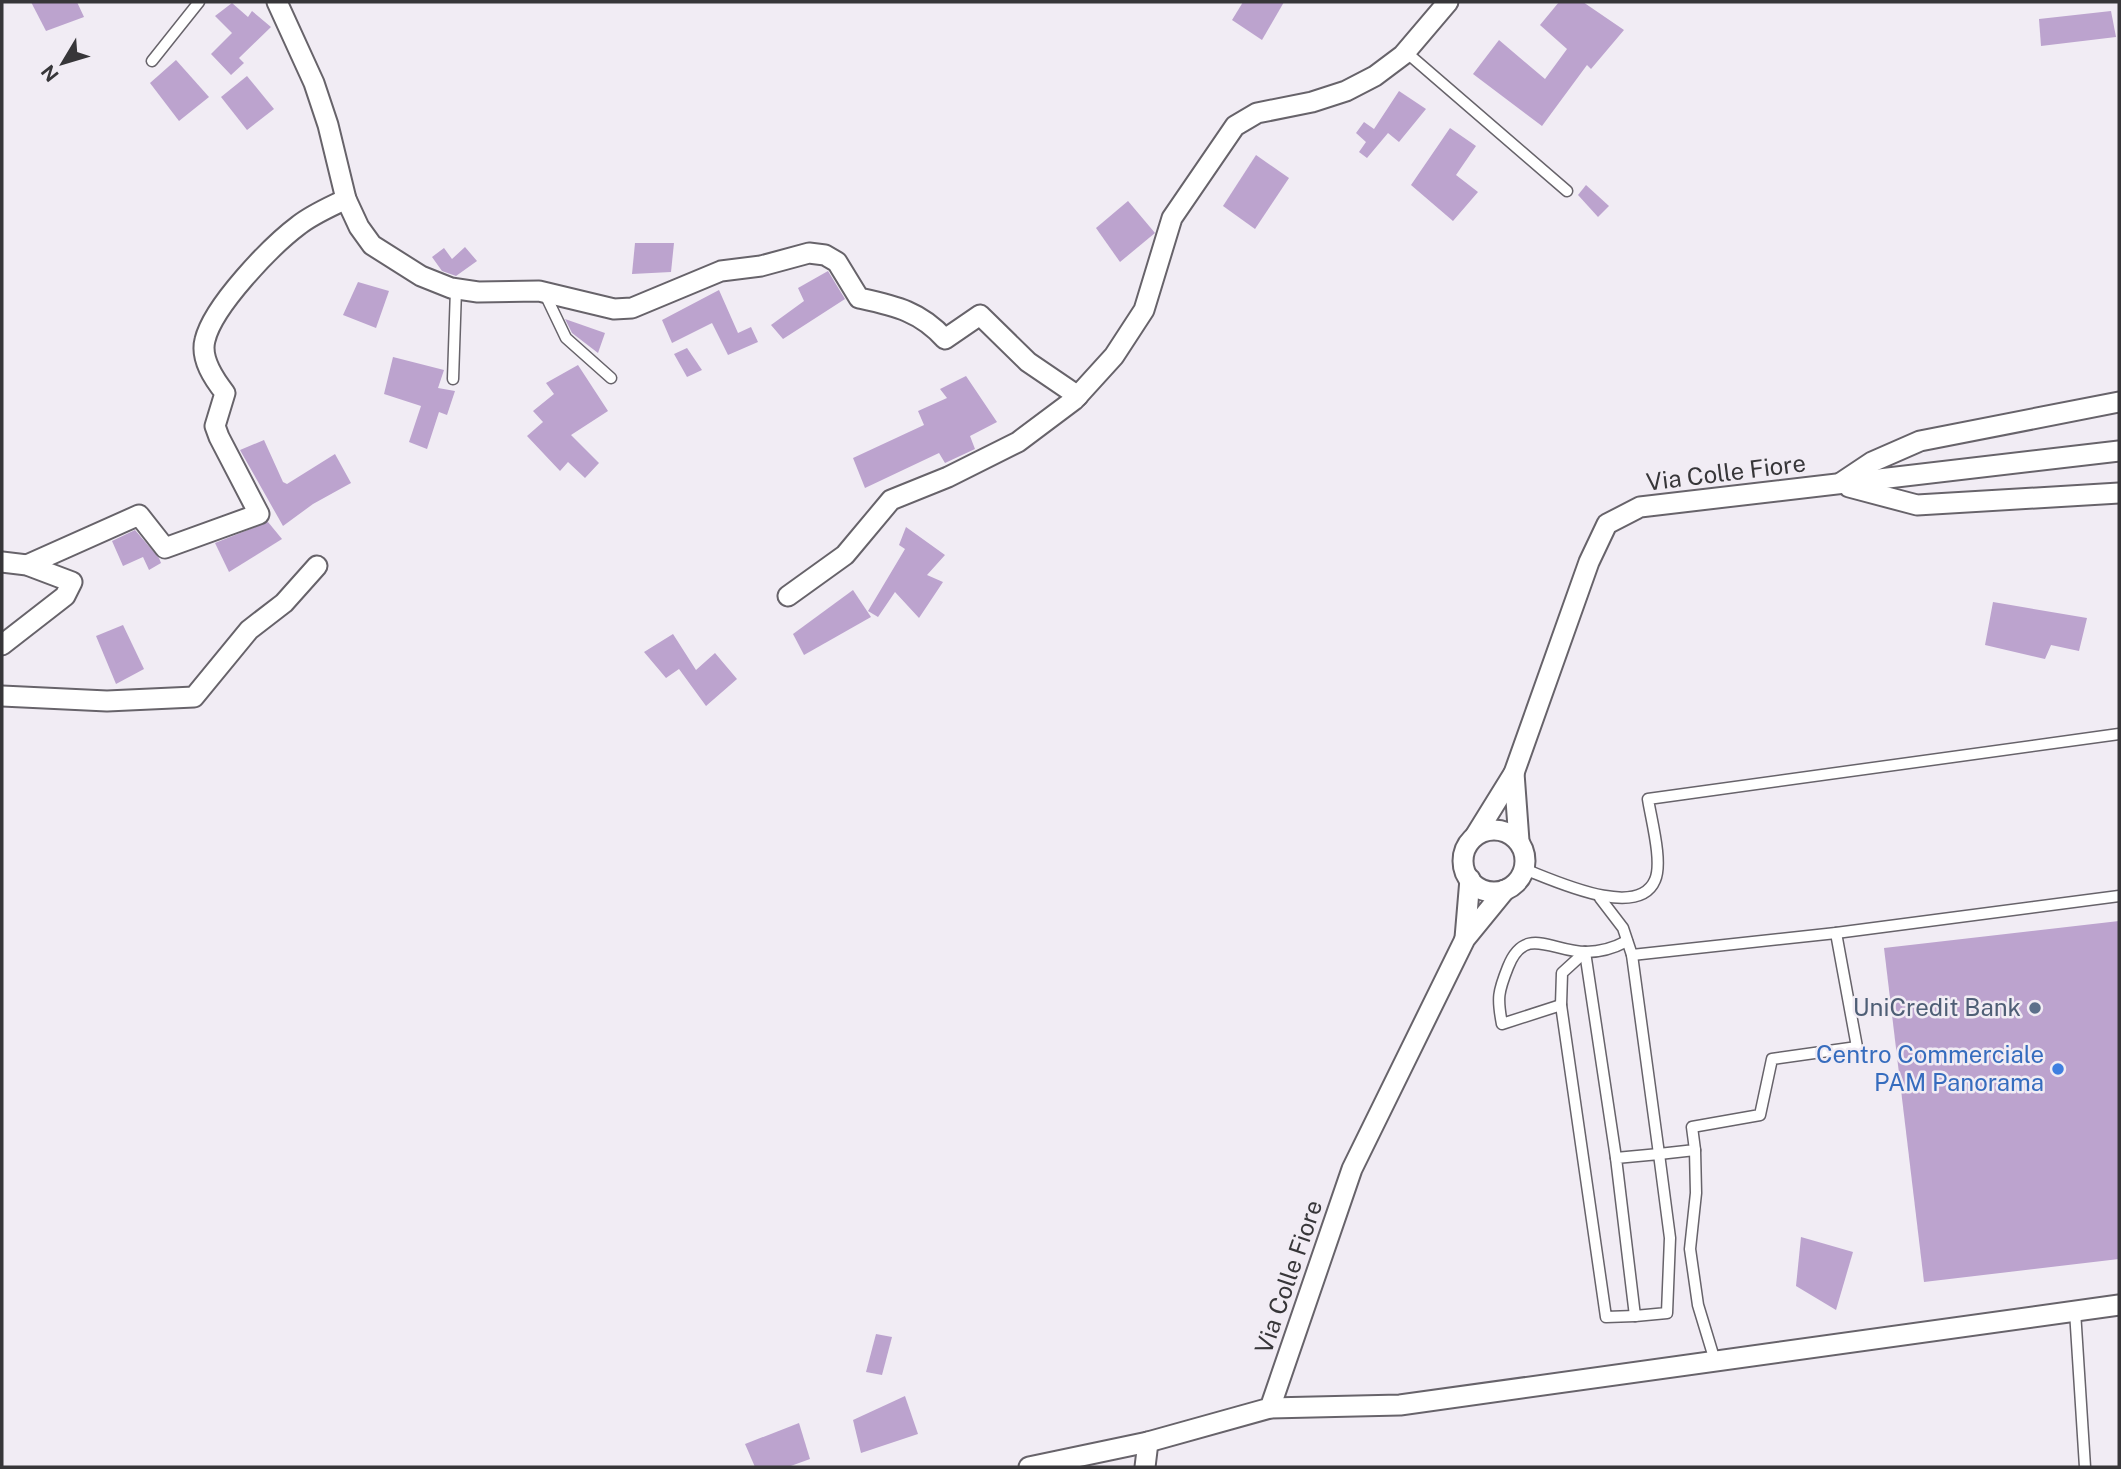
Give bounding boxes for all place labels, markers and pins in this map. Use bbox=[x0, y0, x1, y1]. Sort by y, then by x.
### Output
place label: UniCredit Bank bbox=[1853, 993, 2021, 1021]
marker: UniCredit Bank bbox=[2027, 1000, 2043, 1016]
place label: Centro Commerciale PAM Panorama bbox=[1816, 1040, 2044, 1096]
marker: Centro Commerciale PAM Panorama bbox=[2050, 1061, 2066, 1077]

